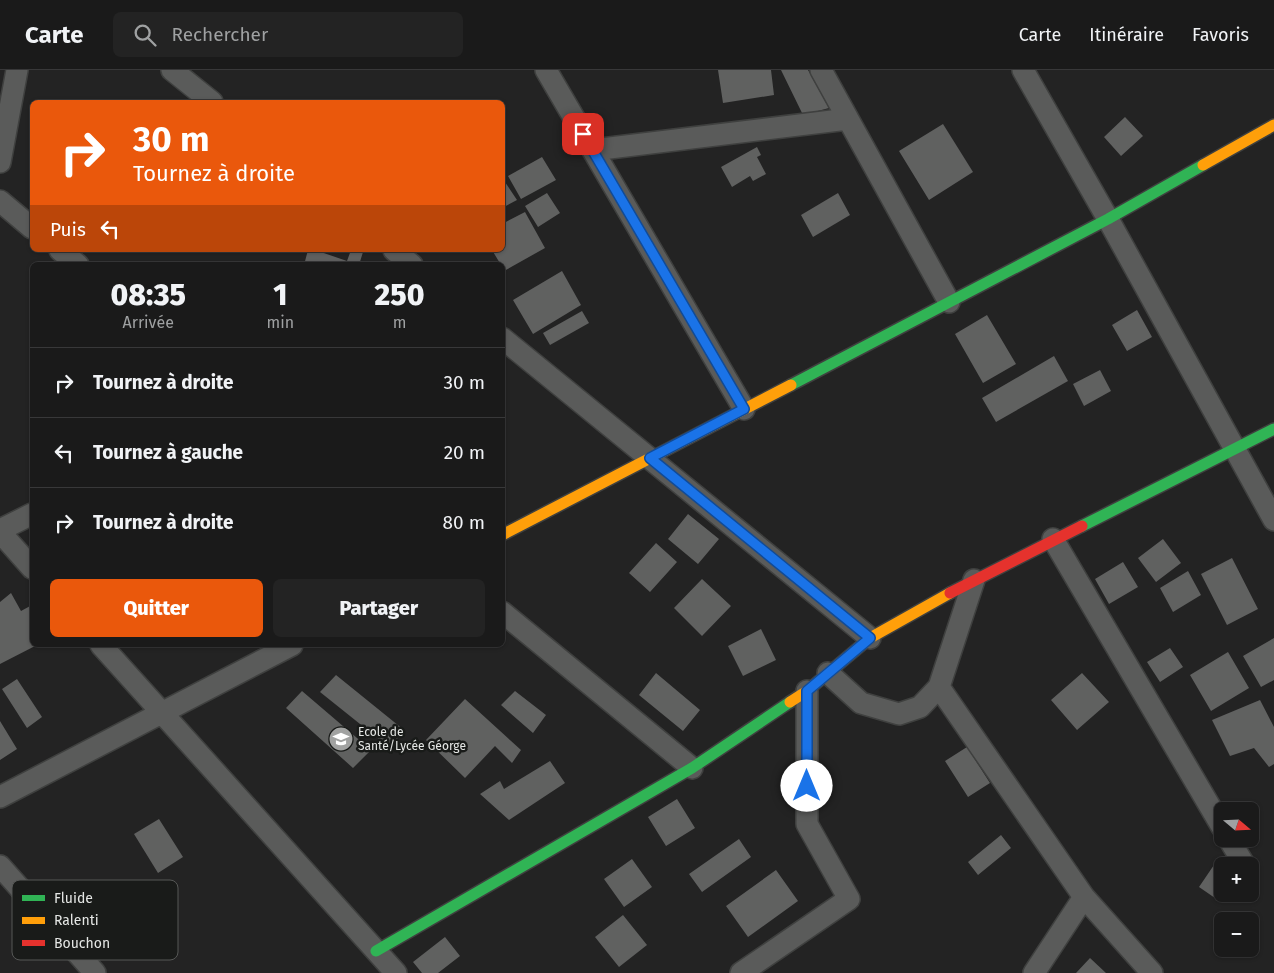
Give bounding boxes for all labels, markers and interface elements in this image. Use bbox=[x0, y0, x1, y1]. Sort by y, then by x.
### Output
search box bbox=[113, 12, 463, 57]
text: Carte bbox=[25, 21, 83, 49]
icon: search bbox=[131, 21, 159, 49]
text: Rechercher bbox=[171, 23, 268, 46]
text: Carte bbox=[1019, 24, 1061, 46]
text: Itinéraire bbox=[1089, 24, 1164, 46]
text: Favoris bbox=[1192, 24, 1249, 46]
pin bbox=[562, 113, 604, 155]
text: 30 m bbox=[133, 118, 210, 160]
icon: right bbox=[50, 120, 115, 185]
icon: arrive bbox=[569, 120, 597, 148]
text: Tournez à droite bbox=[133, 160, 295, 187]
icon: left bbox=[96, 215, 124, 243]
text: Puis bbox=[50, 218, 86, 241]
text: 08:35 bbox=[111, 277, 186, 313]
text: 1 bbox=[273, 277, 287, 313]
text: 250 bbox=[375, 277, 424, 313]
text: Arrivée bbox=[123, 313, 174, 332]
text: min bbox=[266, 313, 294, 332]
text: m bbox=[393, 313, 406, 332]
icon: right bbox=[50, 369, 78, 397]
text: Tournez à droite bbox=[93, 371, 234, 394]
text: 30 m bbox=[444, 371, 485, 394]
icon: left bbox=[50, 439, 78, 467]
text: Tournez à gauche bbox=[93, 441, 243, 464]
text: 20 m bbox=[444, 441, 485, 464]
icon: right bbox=[50, 509, 78, 537]
text: Tournez à droite bbox=[93, 511, 234, 534]
text: 80 m bbox=[443, 511, 485, 534]
button: Quitter bbox=[50, 579, 263, 637]
button: Partager bbox=[273, 579, 485, 637]
place label: Ecole de Santé/Lycée Géorge bbox=[358, 725, 466, 753]
school or university icon: Ecole de Santé/Lycée Géorge bbox=[328, 726, 354, 752]
position arrow bbox=[780, 759, 832, 811]
north arrow bbox=[1214, 802, 1259, 848]
map controls bbox=[1214, 802, 1259, 957]
button: + bbox=[1214, 857, 1259, 902]
legend bbox=[12, 880, 178, 960]
text: Fluide bbox=[54, 890, 93, 907]
text: Ralenti bbox=[54, 912, 99, 929]
button: − bbox=[1214, 912, 1259, 957]
text: Bouchon bbox=[54, 935, 110, 952]

